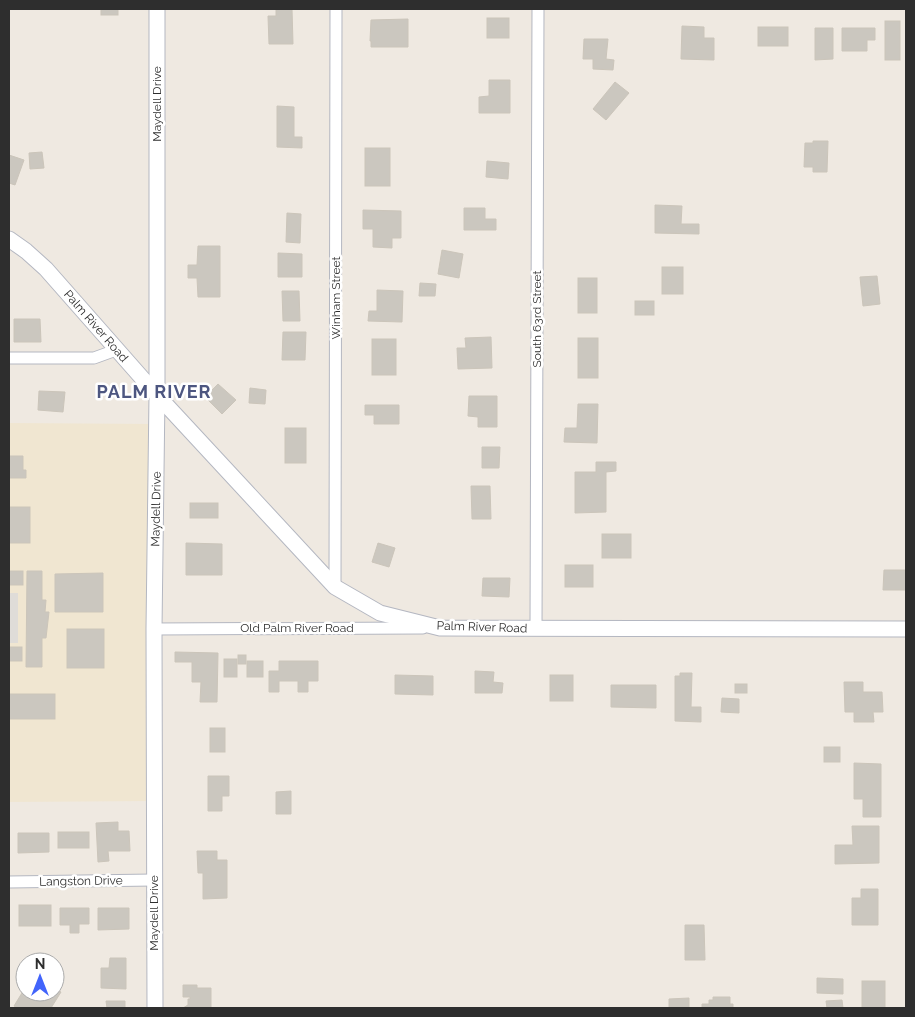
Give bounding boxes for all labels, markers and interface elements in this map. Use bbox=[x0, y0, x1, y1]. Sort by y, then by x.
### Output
street label: Maydell Drive bbox=[150, 66, 164, 142]
street label: Winham Street bbox=[329, 256, 343, 340]
street label: South 63rd Street bbox=[530, 270, 544, 368]
street label: Palm River Road bbox=[61, 287, 131, 365]
district label: PALM RIVER bbox=[97, 381, 211, 402]
street label: Maydell Drive bbox=[148, 471, 164, 547]
street label: Palm River Road bbox=[436, 618, 528, 636]
street label: Old Palm River Road bbox=[240, 621, 354, 635]
street label: Langston Drive bbox=[39, 873, 123, 889]
street label: Maydell Drive bbox=[147, 875, 161, 951]
north arrow bbox=[15, 952, 65, 1002]
text: N bbox=[35, 956, 45, 972]

